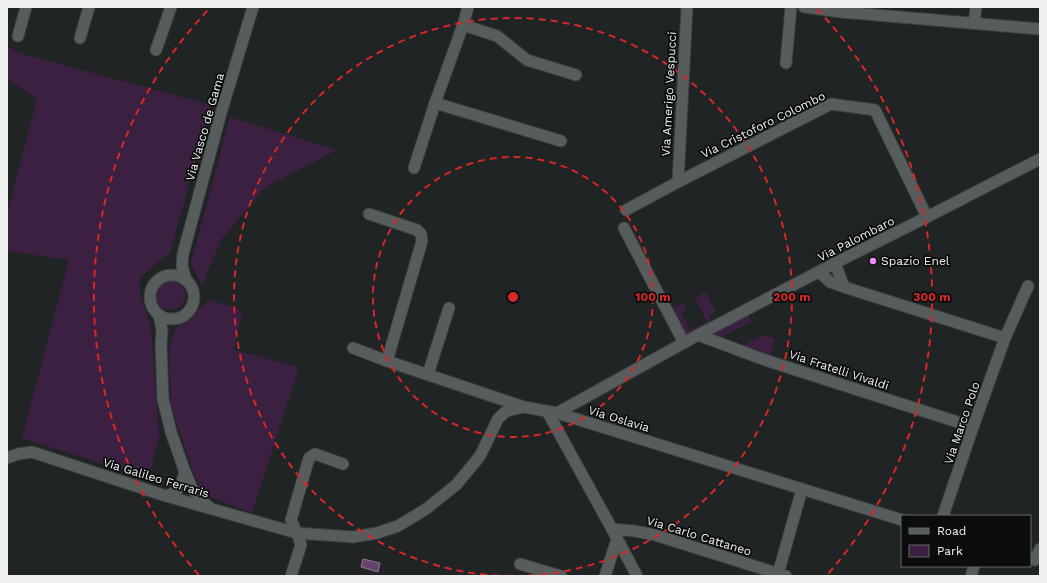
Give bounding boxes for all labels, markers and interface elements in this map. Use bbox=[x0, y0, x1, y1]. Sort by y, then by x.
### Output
street label: Via Amerigo Vespucci bbox=[659, 31, 679, 157]
street label: Via Vasco de Gama bbox=[183, 71, 227, 183]
street label: Via Cristoforo Colombo bbox=[699, 89, 827, 161]
street label: Via Palombaro bbox=[815, 214, 897, 264]
place label: Spazio Enel bbox=[881, 254, 950, 268]
marker: Spazio Enel bbox=[868, 256, 878, 266]
centre of rings bbox=[506, 290, 520, 304]
text: 100 m bbox=[635, 290, 671, 304]
text: 200 m bbox=[773, 290, 811, 304]
text: 300 m bbox=[913, 290, 951, 304]
street label: Via Fratelli Vivaldi bbox=[787, 347, 891, 393]
street label: Via Marco Polo bbox=[941, 380, 983, 466]
street label: Via Oslavia bbox=[587, 403, 652, 435]
street label: Via Galileo Ferraris bbox=[101, 455, 211, 501]
street label: Via Carlo Cattaneo bbox=[645, 513, 753, 559]
legend bbox=[901, 515, 1031, 567]
text: Road bbox=[937, 524, 966, 538]
text: Park bbox=[937, 544, 963, 558]

